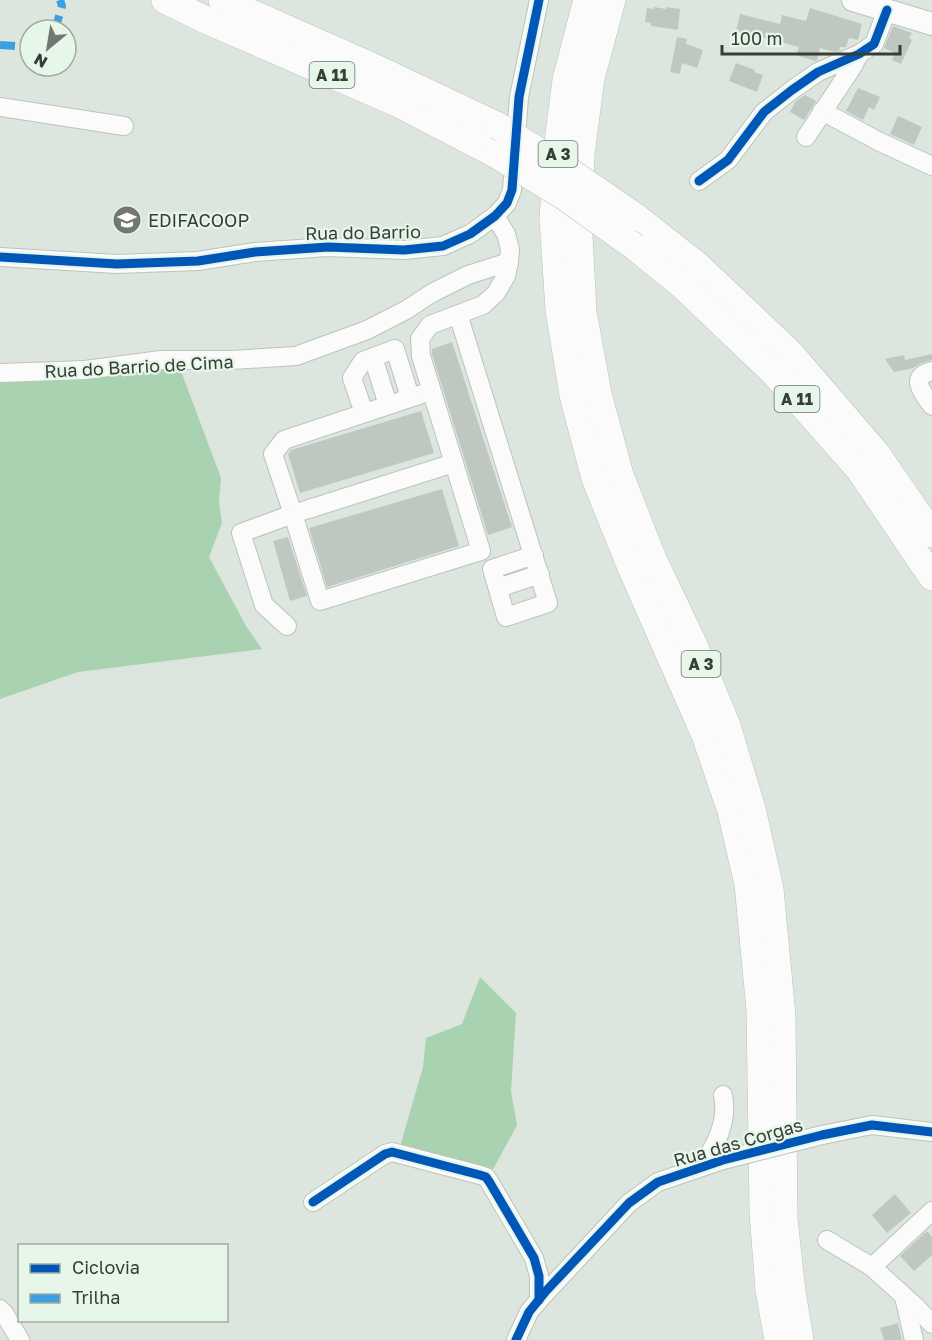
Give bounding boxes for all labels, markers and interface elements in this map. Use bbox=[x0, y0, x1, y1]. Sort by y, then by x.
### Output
north arrow bbox=[18, 18, 78, 78]
scale bar bbox=[722, 18, 900, 56]
text: 100 m bbox=[731, 27, 782, 49]
text: N bbox=[30, 49, 51, 73]
road number: A 11 bbox=[310, 62, 354, 88]
road number: A 3 bbox=[538, 141, 578, 167]
school or university icon: EDIFACOOP bbox=[111, 204, 143, 236]
place label: EDIFACOOP bbox=[148, 209, 249, 231]
street label: Rua do Barrio bbox=[305, 220, 421, 244]
street label: Rua do Barrio de Cima bbox=[44, 350, 234, 382]
road number: A 11 bbox=[774, 386, 820, 412]
road number: A 3 bbox=[682, 651, 720, 677]
street label: Rua das Corgas bbox=[671, 1113, 805, 1171]
legend bbox=[18, 1244, 228, 1322]
text: Ciclovia bbox=[72, 1256, 140, 1278]
text: Trilha bbox=[72, 1286, 120, 1308]

